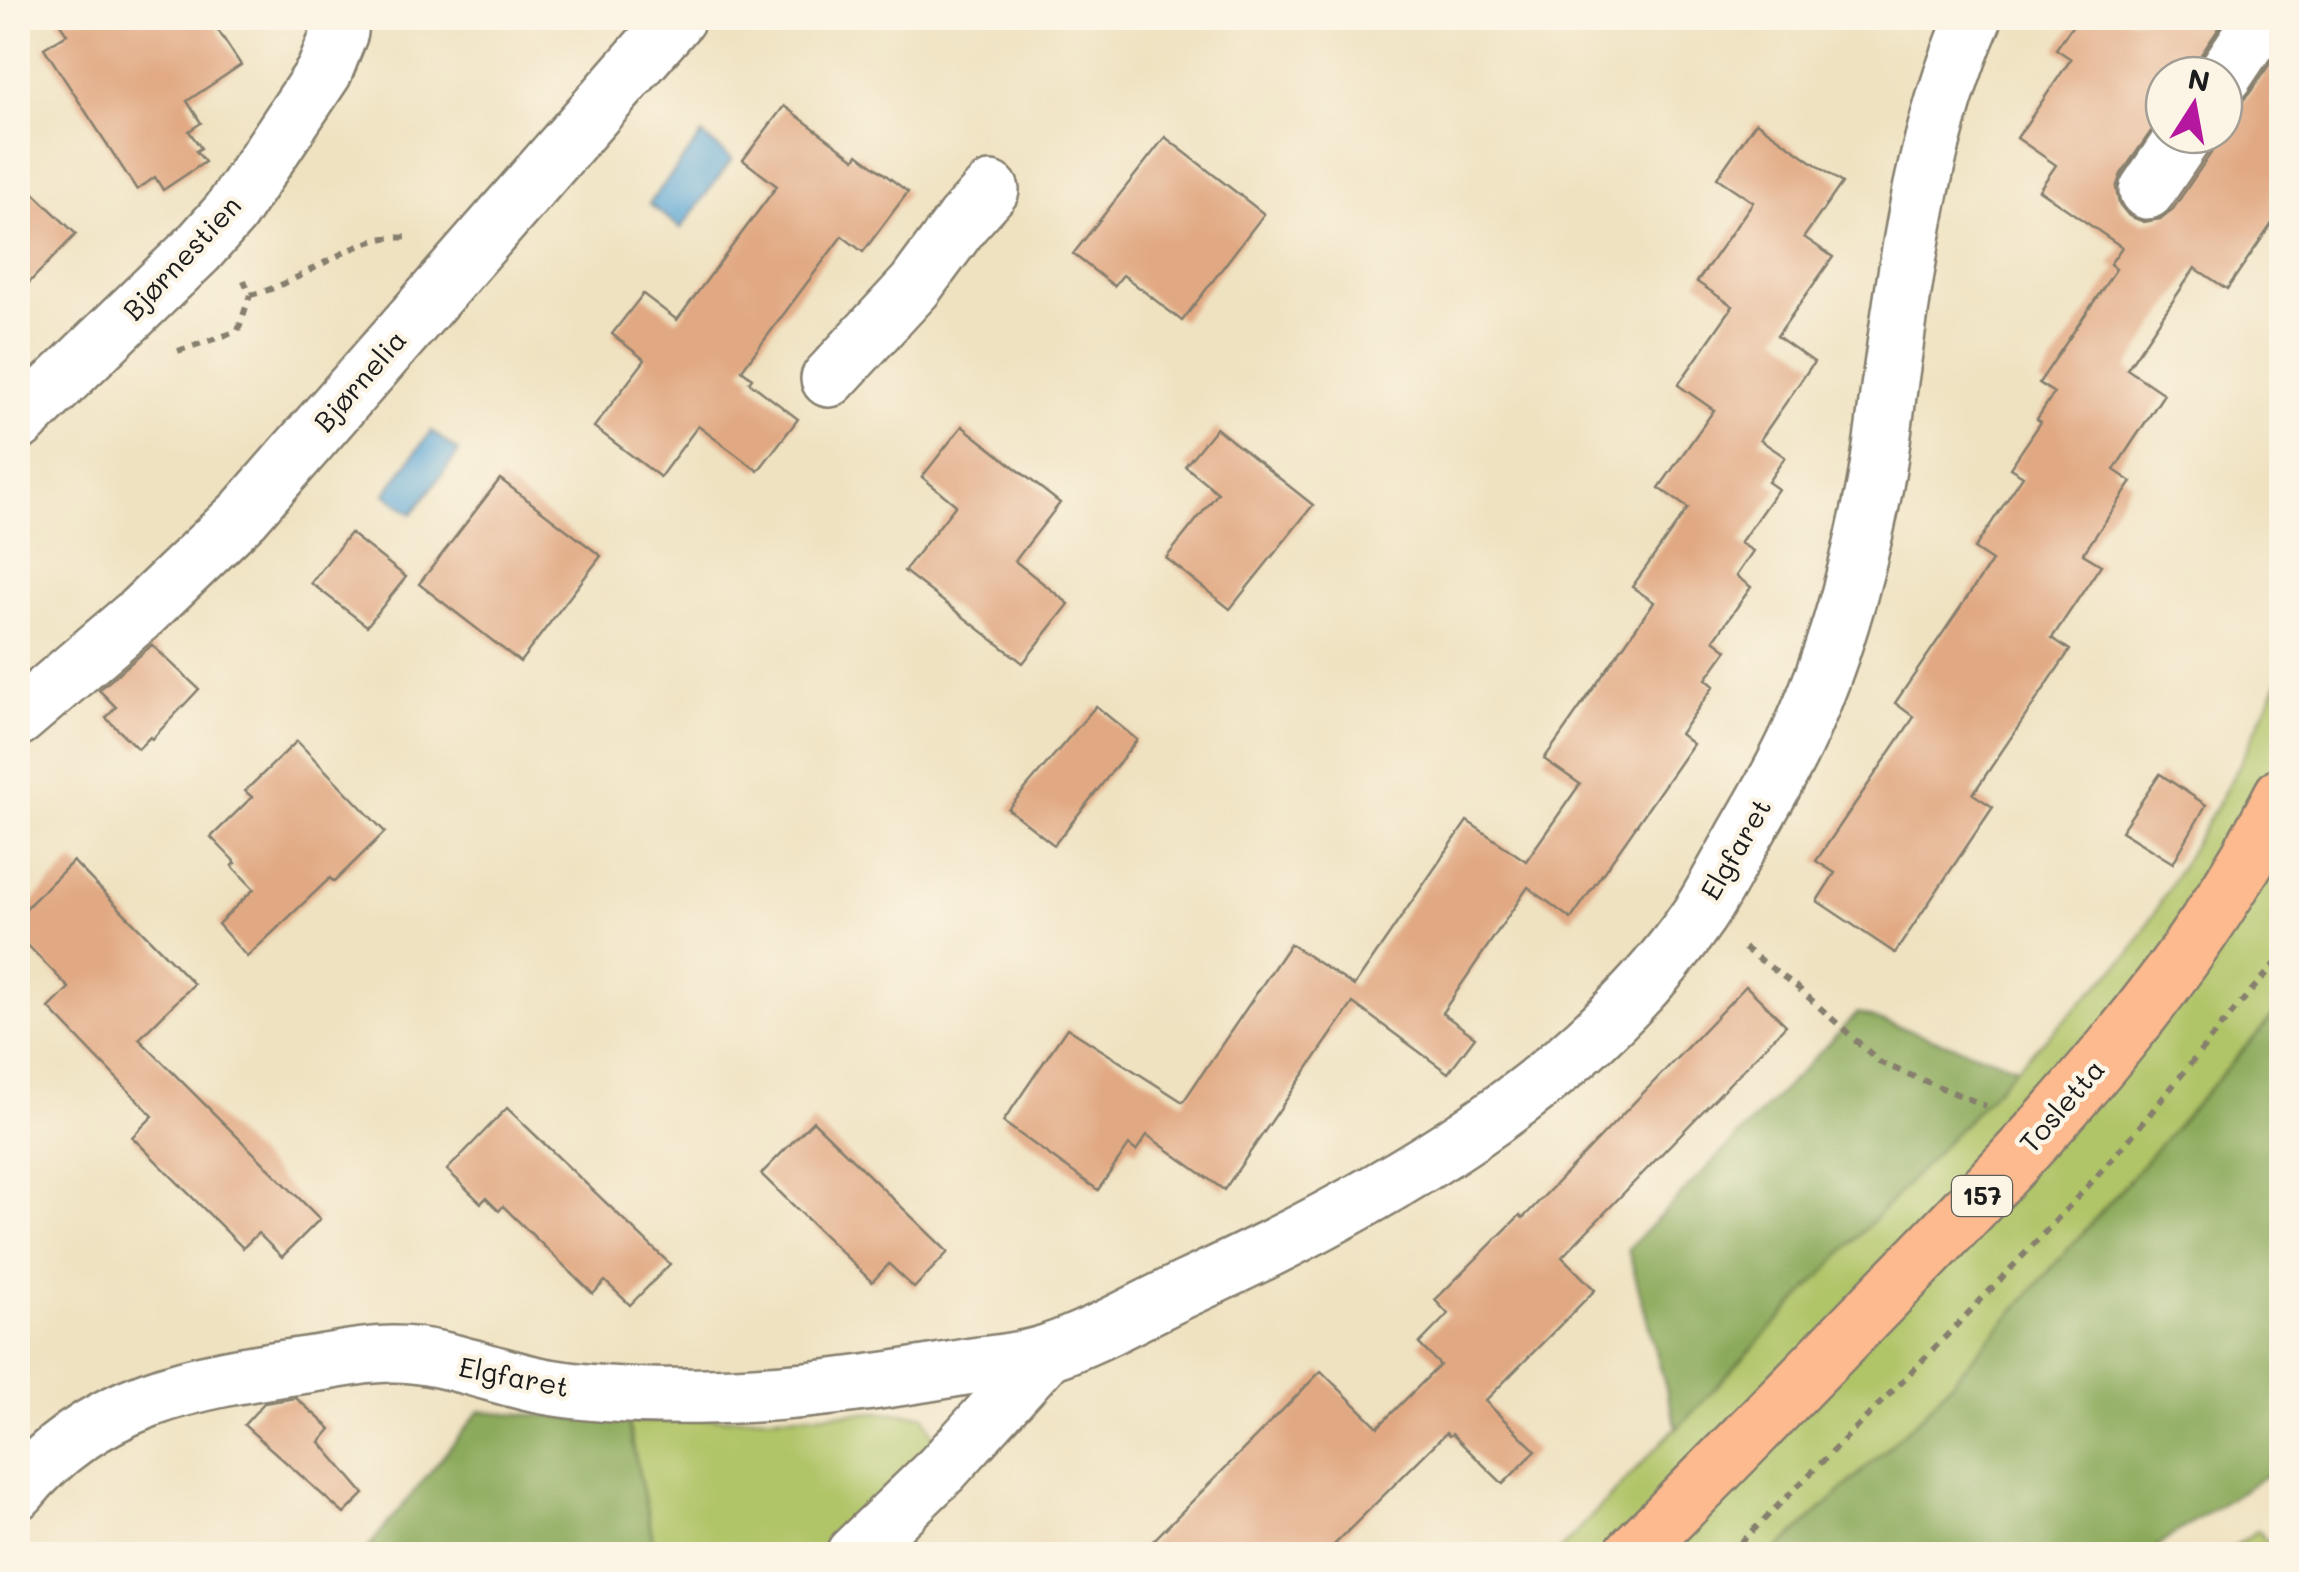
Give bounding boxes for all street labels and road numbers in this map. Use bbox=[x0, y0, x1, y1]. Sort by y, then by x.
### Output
street label: Bjørnestien bbox=[114, 187, 248, 327]
street label: Bjørnelia bbox=[305, 322, 413, 439]
street label: Elgfaret bbox=[1692, 791, 1779, 906]
street label: Tosletta bbox=[2011, 1051, 2112, 1160]
road number: 157 bbox=[1952, 1176, 2012, 1216]
street label: Elgfaret bbox=[456, 1348, 572, 1404]

